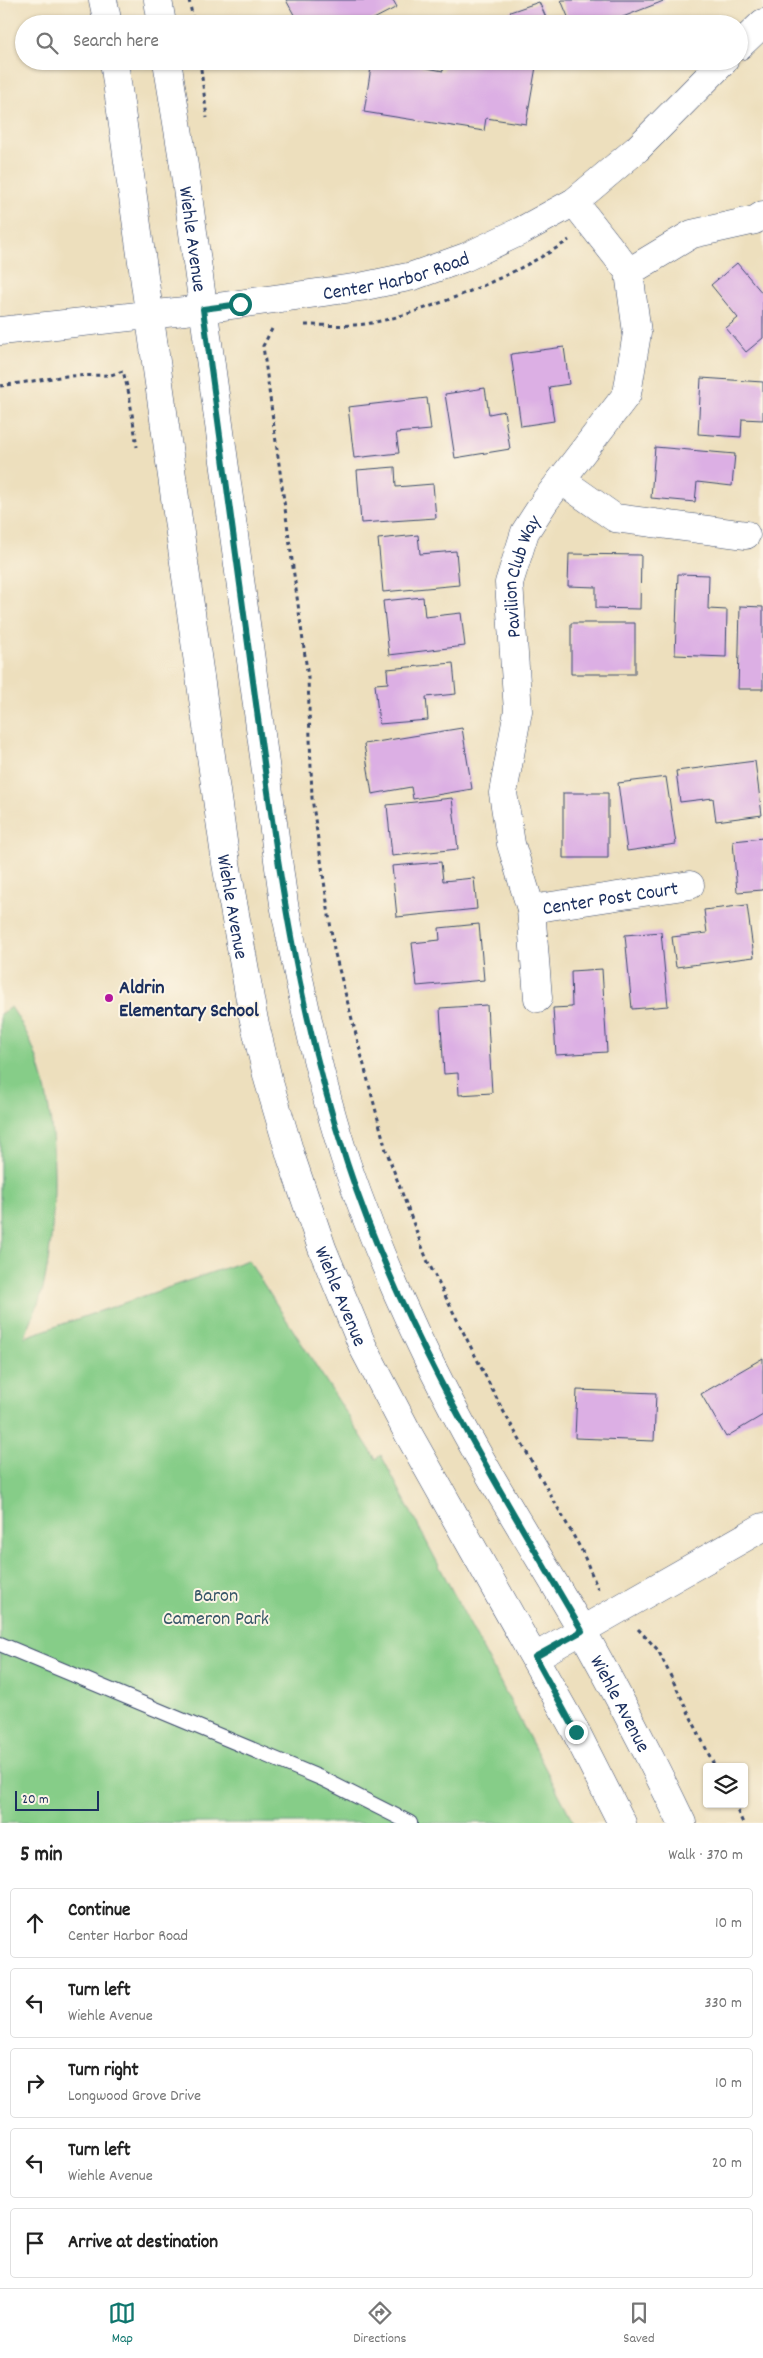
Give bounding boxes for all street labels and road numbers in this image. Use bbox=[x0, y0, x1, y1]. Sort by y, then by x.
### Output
street label: Wiehle Avenue bbox=[170, 185, 212, 294]
street label: Center Harbor Road bbox=[321, 246, 474, 309]
street label: Pavilion Club Way bbox=[498, 510, 550, 639]
street label: Wiehle Avenue bbox=[208, 853, 254, 962]
street label: Center Post Court bbox=[541, 876, 680, 924]
street label: Wiehle Avenue bbox=[306, 1242, 372, 1351]
street label: Wiehle Avenue bbox=[582, 1651, 656, 1758]

